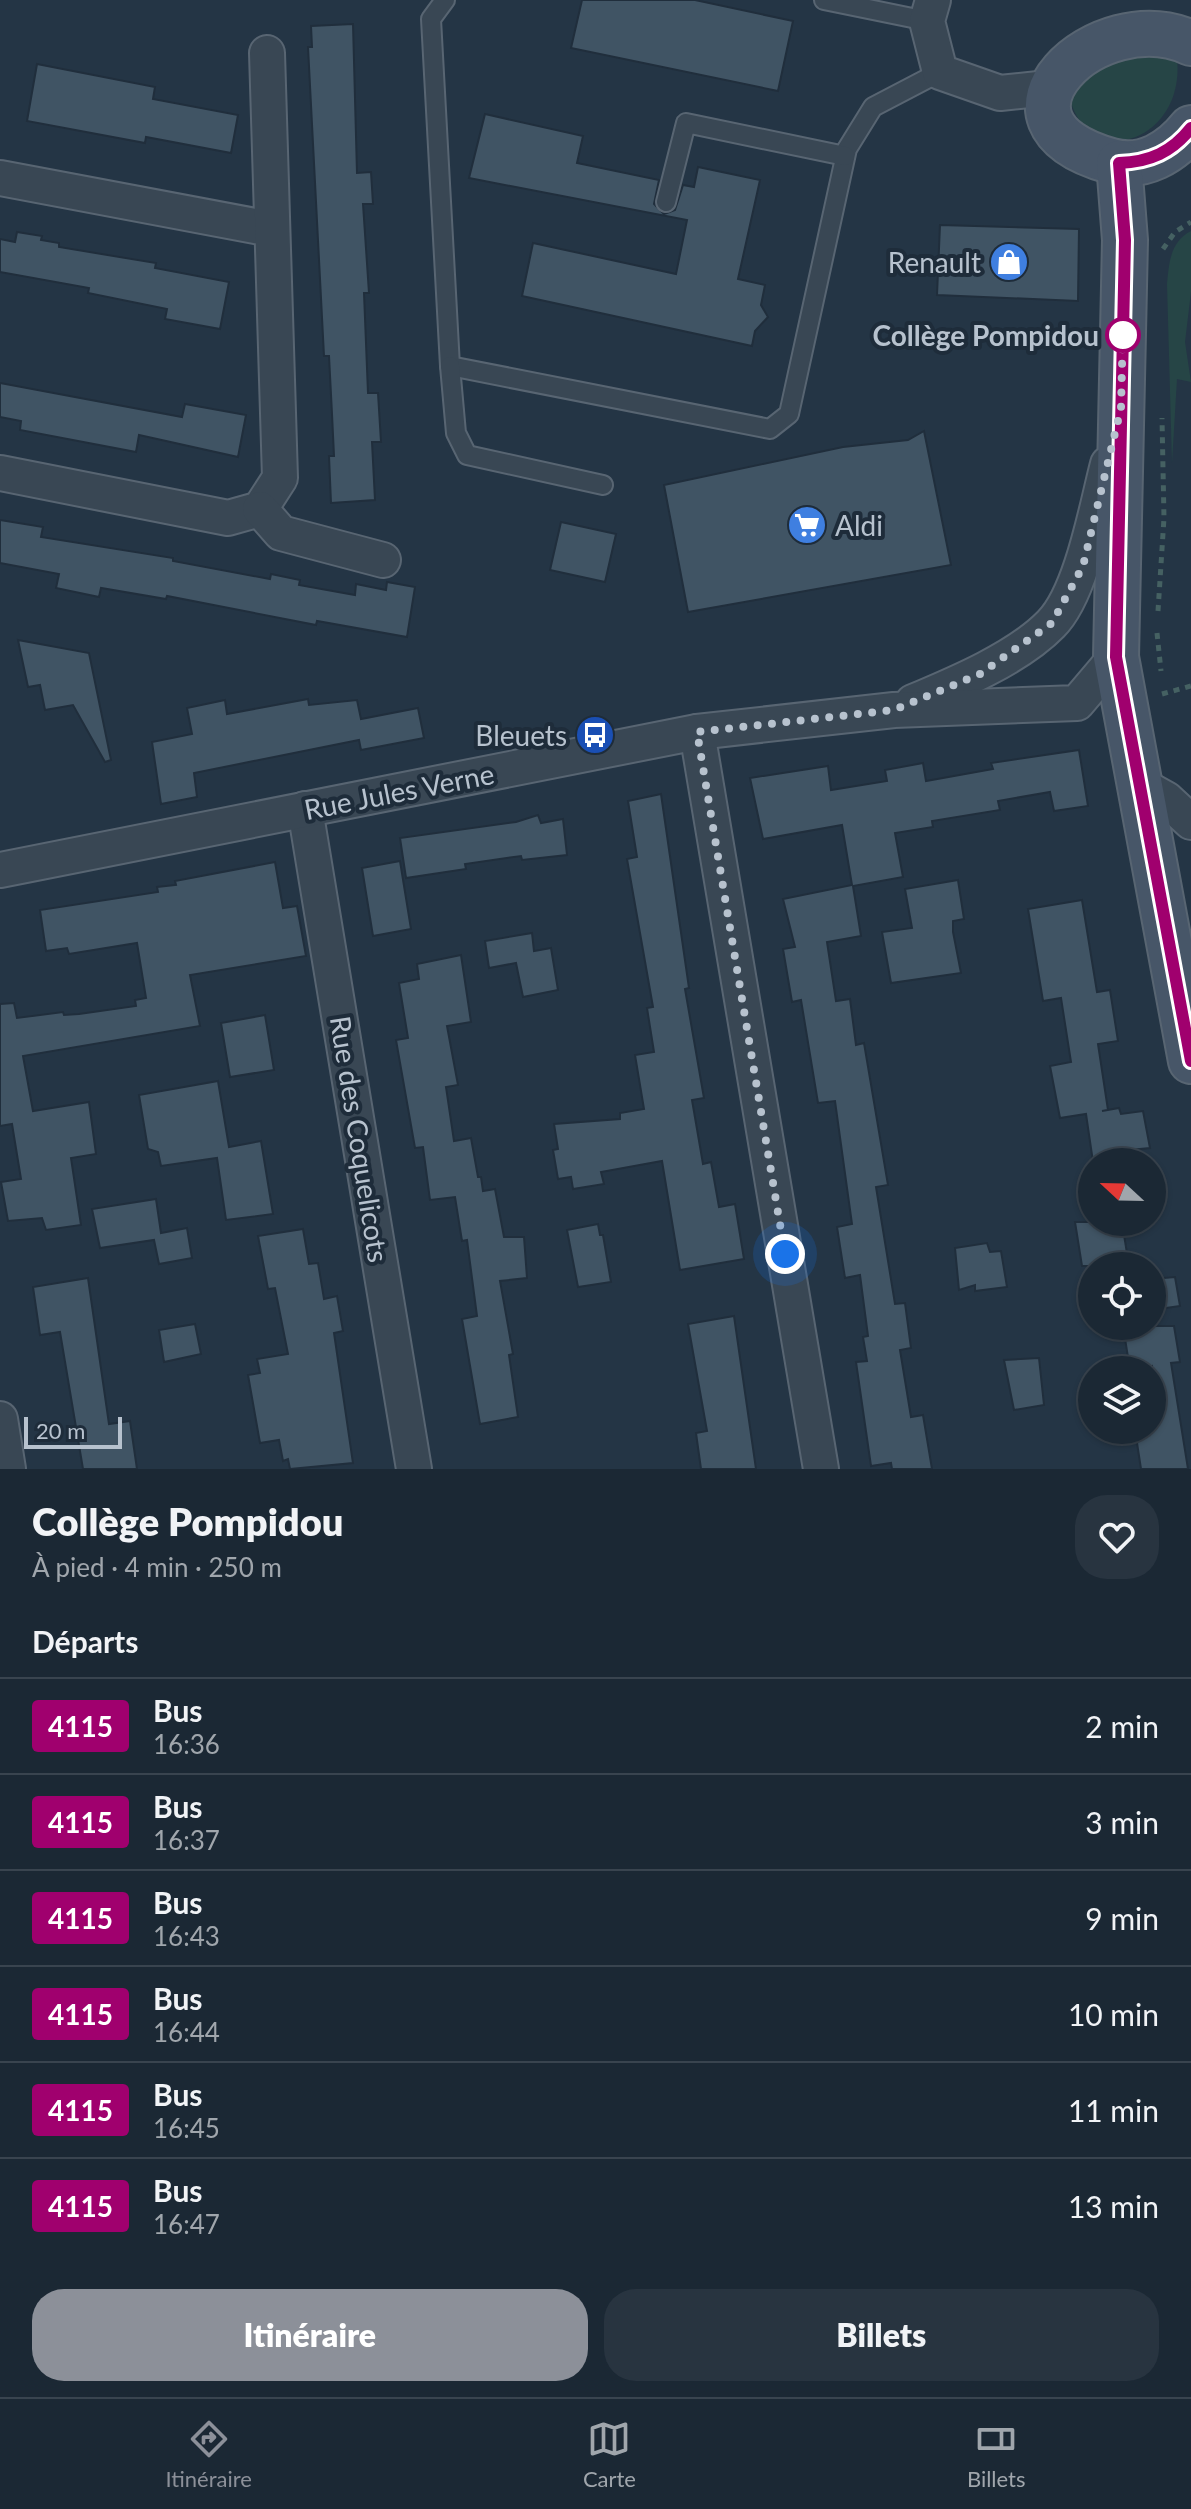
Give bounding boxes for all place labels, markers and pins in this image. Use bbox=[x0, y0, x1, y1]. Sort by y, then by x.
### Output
shop icon: Renault bbox=[988, 241, 1030, 283]
place label: Renault bbox=[888, 245, 981, 279]
place label: Collège Pompidou bbox=[873, 318, 1099, 352]
marker: Collège Pompidou bbox=[1106, 318, 1140, 352]
supermarket icon: Aldi bbox=[786, 504, 828, 546]
place label: Aldi bbox=[835, 508, 883, 542]
bus stop icon: Bleuets bbox=[574, 714, 616, 756]
place label: Bleuets bbox=[475, 718, 567, 752]

